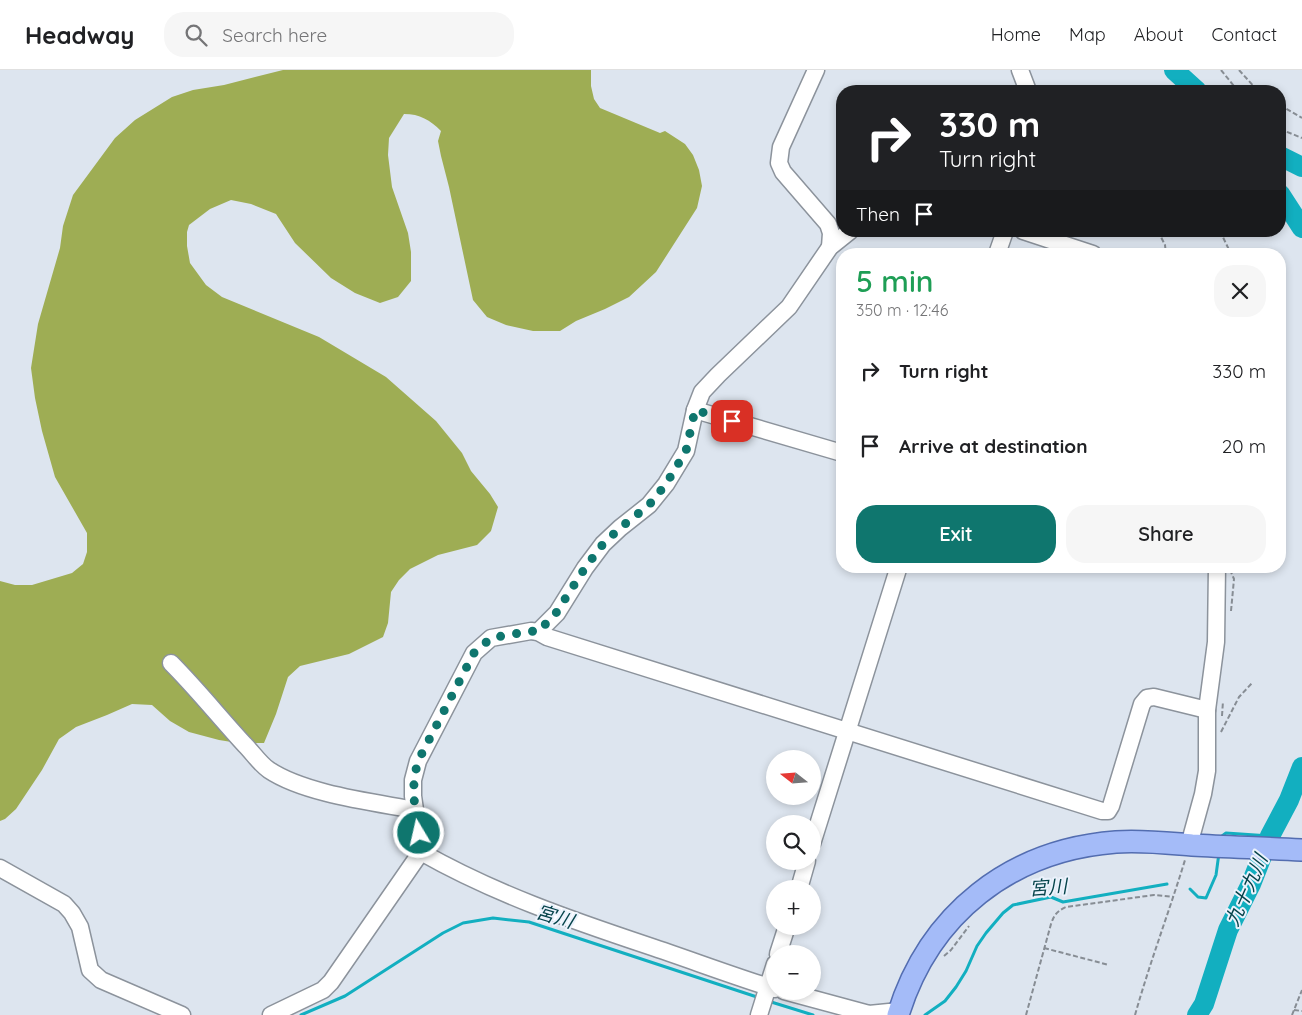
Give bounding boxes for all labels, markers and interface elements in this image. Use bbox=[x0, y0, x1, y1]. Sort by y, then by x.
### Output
search box bbox=[164, 12, 514, 57]
text: Headway bbox=[25, 20, 134, 50]
icon: search bbox=[182, 21, 210, 49]
text: Search here bbox=[222, 23, 327, 47]
text: Home bbox=[991, 23, 1041, 46]
text: Map bbox=[1069, 23, 1106, 46]
text: About bbox=[1134, 23, 1184, 46]
text: Contact bbox=[1212, 23, 1277, 46]
text: 330 m bbox=[939, 102, 1040, 146]
icon: right bbox=[856, 105, 921, 170]
text: Turn right bbox=[939, 145, 1036, 173]
icon: arrive bbox=[910, 200, 938, 228]
text: Then bbox=[856, 202, 900, 226]
text: 5 min bbox=[856, 262, 933, 300]
button: close bbox=[1214, 265, 1266, 317]
text: 350 m · 12:46 bbox=[856, 300, 948, 320]
icon: right bbox=[856, 357, 884, 385]
text: Turn right bbox=[899, 359, 988, 383]
text: 330 m bbox=[1212, 359, 1266, 383]
pin bbox=[711, 400, 753, 442]
icon: arrive bbox=[718, 407, 746, 435]
icon: arrive bbox=[856, 432, 884, 460]
text: Arrive at destination bbox=[899, 434, 1088, 458]
text: 20 m bbox=[1222, 434, 1266, 458]
button: Exit bbox=[856, 505, 1056, 563]
button: Share bbox=[1066, 505, 1266, 563]
north arrow bbox=[766, 750, 821, 805]
map controls bbox=[766, 750, 821, 1000]
position arrow bbox=[392, 806, 444, 858]
button: search bbox=[766, 815, 821, 870]
water label: 九十九川 bbox=[1220, 849, 1273, 930]
water label: 宮川 bbox=[1028, 874, 1070, 900]
button: + bbox=[766, 880, 821, 935]
water label: 宮川 bbox=[533, 899, 579, 934]
button: − bbox=[766, 945, 821, 1000]

